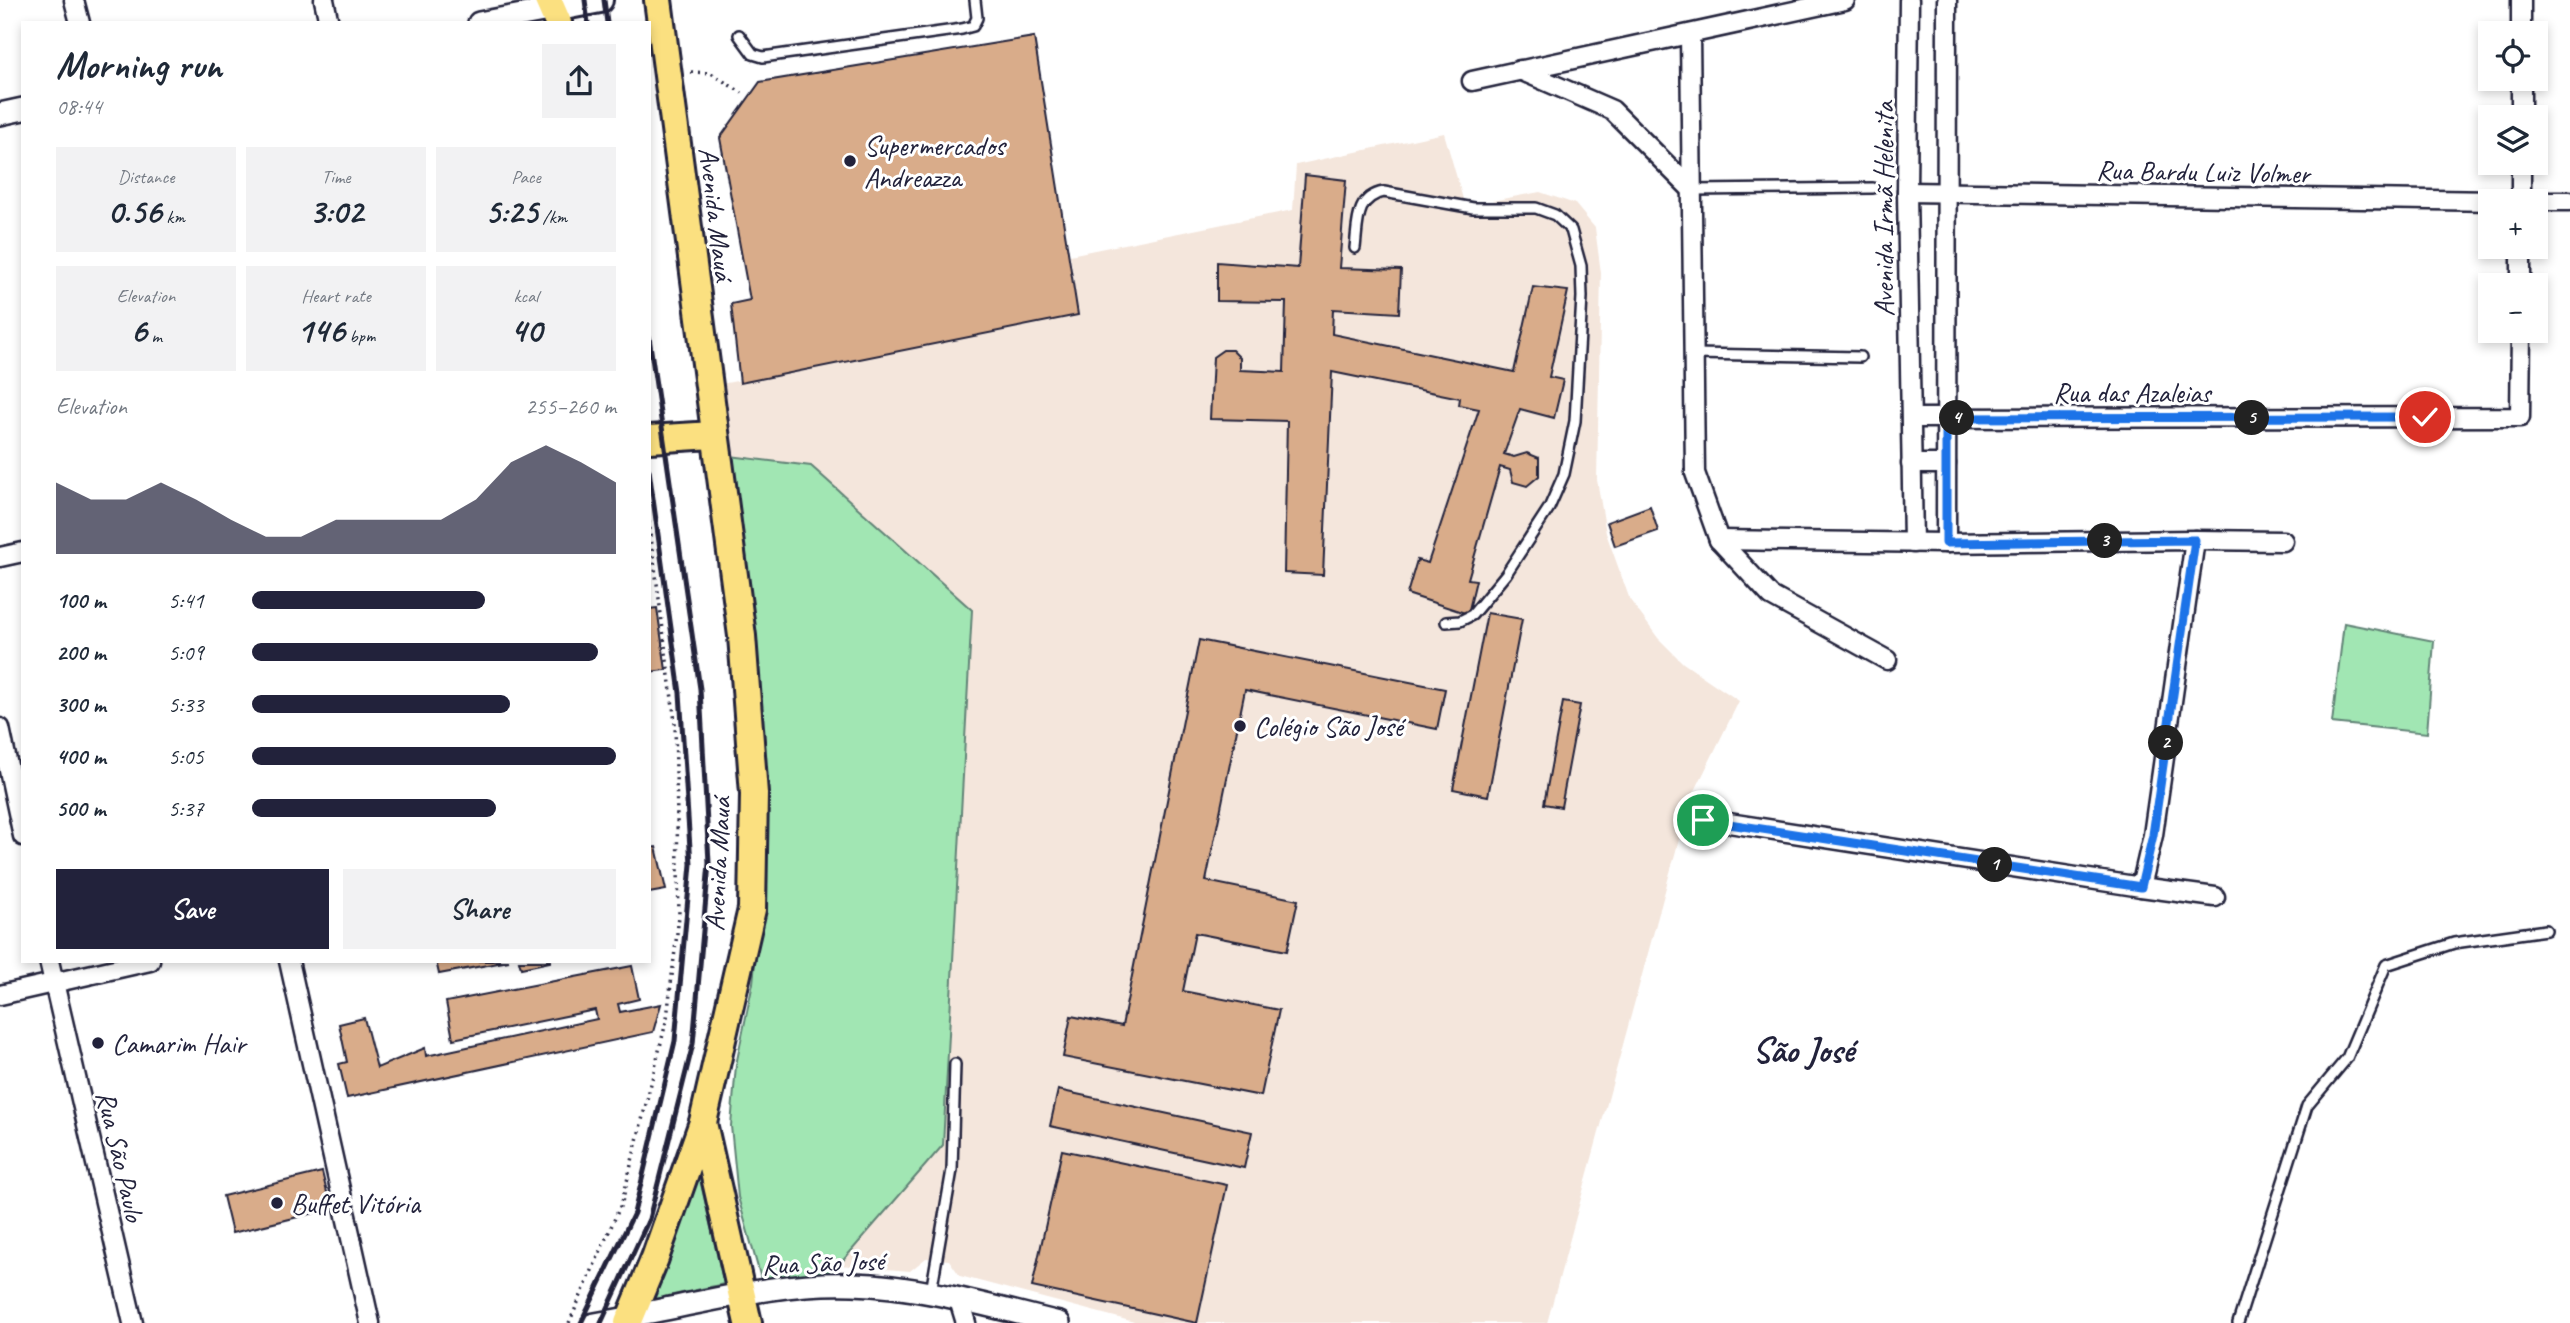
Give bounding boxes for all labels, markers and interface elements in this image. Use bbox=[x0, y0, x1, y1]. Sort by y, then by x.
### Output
map controls bbox=[2478, 21, 2548, 343]
button: locate bbox=[2478, 21, 2548, 91]
text: Morning run bbox=[56, 42, 222, 89]
button: share bbox=[542, 44, 616, 118]
text: 08:44 bbox=[56, 92, 102, 121]
street label: Avenida Irmã Helenita bbox=[1866, 100, 1901, 316]
button: layers bbox=[2478, 105, 2548, 175]
place label: Supermercados Andreazza bbox=[864, 128, 1007, 195]
street label: Avenida Mauá bbox=[691, 145, 742, 286]
street label: Rua Bardu Luiz Volmer bbox=[2096, 152, 2312, 191]
marker: Supermercados Andreazza bbox=[842, 153, 858, 169]
text: Distance bbox=[118, 165, 174, 189]
text: Time bbox=[321, 165, 351, 189]
text: Pace bbox=[511, 165, 541, 189]
text: 0.56 bbox=[107, 189, 162, 234]
text: 3:02 bbox=[309, 189, 363, 234]
text: 5:25 bbox=[485, 189, 538, 234]
button: + bbox=[2478, 189, 2548, 259]
text: km bbox=[162, 205, 185, 229]
text: /km bbox=[538, 205, 567, 229]
button: − bbox=[2478, 273, 2548, 343]
text: Elevation bbox=[117, 284, 175, 308]
text: Heart rate bbox=[301, 284, 371, 308]
text: kcal bbox=[513, 284, 539, 308]
text: 6 bbox=[130, 308, 147, 353]
text: 146 bbox=[297, 308, 345, 353]
text: 40 bbox=[510, 308, 542, 353]
text: m bbox=[147, 324, 162, 348]
text: bpm bbox=[345, 324, 375, 348]
street label: Rua das Azaleias bbox=[2053, 375, 2213, 410]
pin bbox=[2395, 387, 2455, 447]
text: Elevation bbox=[56, 392, 127, 421]
text: 255–260 m bbox=[525, 392, 616, 421]
icon: check bbox=[2406, 398, 2444, 436]
pin: 4 bbox=[1940, 400, 1974, 436]
pin: 5 bbox=[2234, 400, 2270, 436]
text: 4 bbox=[1952, 405, 1961, 429]
text: 5 bbox=[2247, 405, 2256, 429]
pin: 3 bbox=[2088, 524, 2122, 558]
text: 3 bbox=[2100, 528, 2109, 552]
text: 100 m bbox=[56, 586, 106, 615]
text: 5:41 bbox=[168, 586, 204, 615]
text: 200 m bbox=[56, 638, 106, 667]
text: 5:09 bbox=[168, 638, 204, 667]
text: 300 m bbox=[56, 690, 106, 719]
text: 5:33 bbox=[168, 690, 204, 719]
place label: Colégio São José bbox=[1254, 709, 1407, 744]
marker: Colégio São José bbox=[1232, 718, 1248, 734]
pin: 2 bbox=[2148, 726, 2184, 760]
text: 2 bbox=[2161, 730, 2170, 754]
text: 400 m bbox=[56, 742, 106, 771]
text: 5:05 bbox=[168, 742, 204, 771]
pin bbox=[1673, 790, 1733, 850]
street label: Avenida Mauá bbox=[697, 793, 739, 932]
text: 500 m bbox=[56, 794, 105, 823]
text: 5:37 bbox=[168, 794, 204, 823]
icon: arrive bbox=[1684, 801, 1722, 839]
pin: 1 bbox=[1978, 848, 2012, 882]
text: 1 bbox=[1990, 852, 1999, 876]
button: Save bbox=[56, 869, 329, 949]
button: Share bbox=[343, 869, 616, 949]
place label: Camarim Hair bbox=[112, 1026, 248, 1061]
district label: São José bbox=[1752, 1028, 1859, 1073]
marker: Camarim Hair bbox=[90, 1035, 106, 1051]
street label: Rua São Paulo bbox=[89, 1087, 153, 1227]
place label: Buffet Vitória bbox=[291, 1186, 422, 1221]
marker: Buffet Vitória bbox=[269, 1195, 285, 1211]
street label: Rua São José bbox=[761, 1243, 889, 1282]

